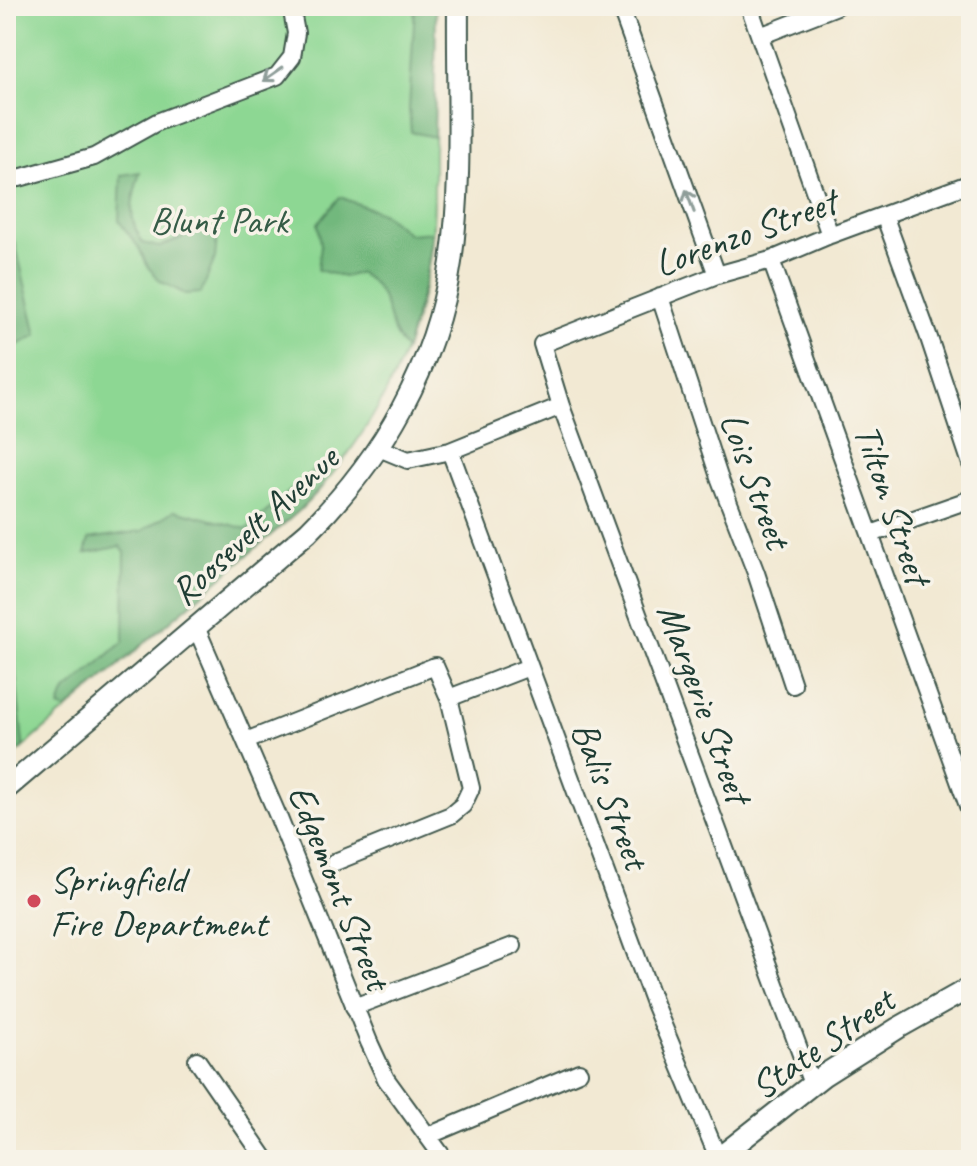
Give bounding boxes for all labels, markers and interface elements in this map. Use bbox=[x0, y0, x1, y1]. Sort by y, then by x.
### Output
one-way arrow bbox=[263, 65, 284, 82]
street label: Lorenzo Street bbox=[648, 176, 848, 287]
one-way arrow bbox=[682, 189, 697, 214]
park label: Blunt Park bbox=[150, 197, 290, 244]
street label: Lois Street bbox=[709, 406, 803, 558]
street label: Tilton Street bbox=[843, 418, 944, 595]
street label: Roosevelt Avenue bbox=[160, 434, 350, 615]
street label: Margerie Street bbox=[647, 597, 764, 814]
street label: Balis Street bbox=[561, 715, 661, 879]
street label: Edgemont Street bbox=[277, 778, 403, 1000]
place label: Springfield Fire Department bbox=[50, 856, 270, 947]
marker: Springfield Fire Department bbox=[25, 892, 43, 910]
street label: State Street bbox=[741, 975, 906, 1110]

